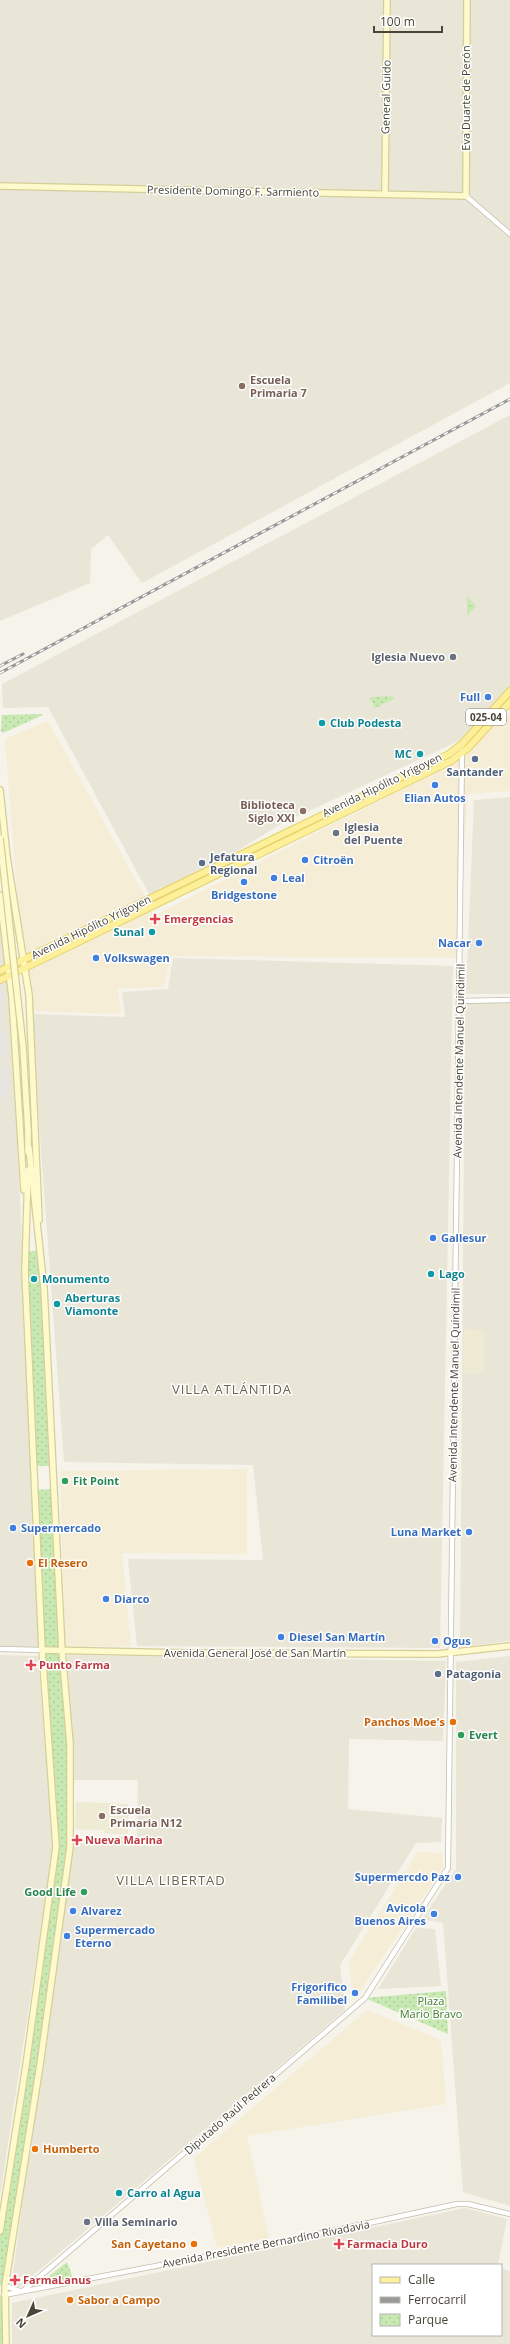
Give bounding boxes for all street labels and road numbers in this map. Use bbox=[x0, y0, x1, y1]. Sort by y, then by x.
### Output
street label: Eva Duarte de Perón bbox=[458, 45, 473, 151]
street label: General Guido bbox=[377, 59, 394, 134]
street label: Presidente Domingo F. Sarmiento bbox=[147, 181, 320, 200]
road number: 025-04 bbox=[466, 709, 506, 725]
street label: Avenida Hipólito Yrigoyen bbox=[319, 749, 444, 820]
street label: Avenida Hipólito Yrigoyen bbox=[28, 891, 153, 962]
street label: Avenida Intendente Manuel Quindimil bbox=[449, 964, 468, 1158]
street label: Avenida Intendente Manuel Quindimil bbox=[444, 1288, 463, 1482]
street label: Avenida General José de San Martín bbox=[164, 1645, 346, 1660]
street label: Diputado Raúl Pedrera bbox=[181, 2070, 279, 2158]
street label: Avenida Presidente Bernardino Rivadavia bbox=[161, 2216, 371, 2271]

